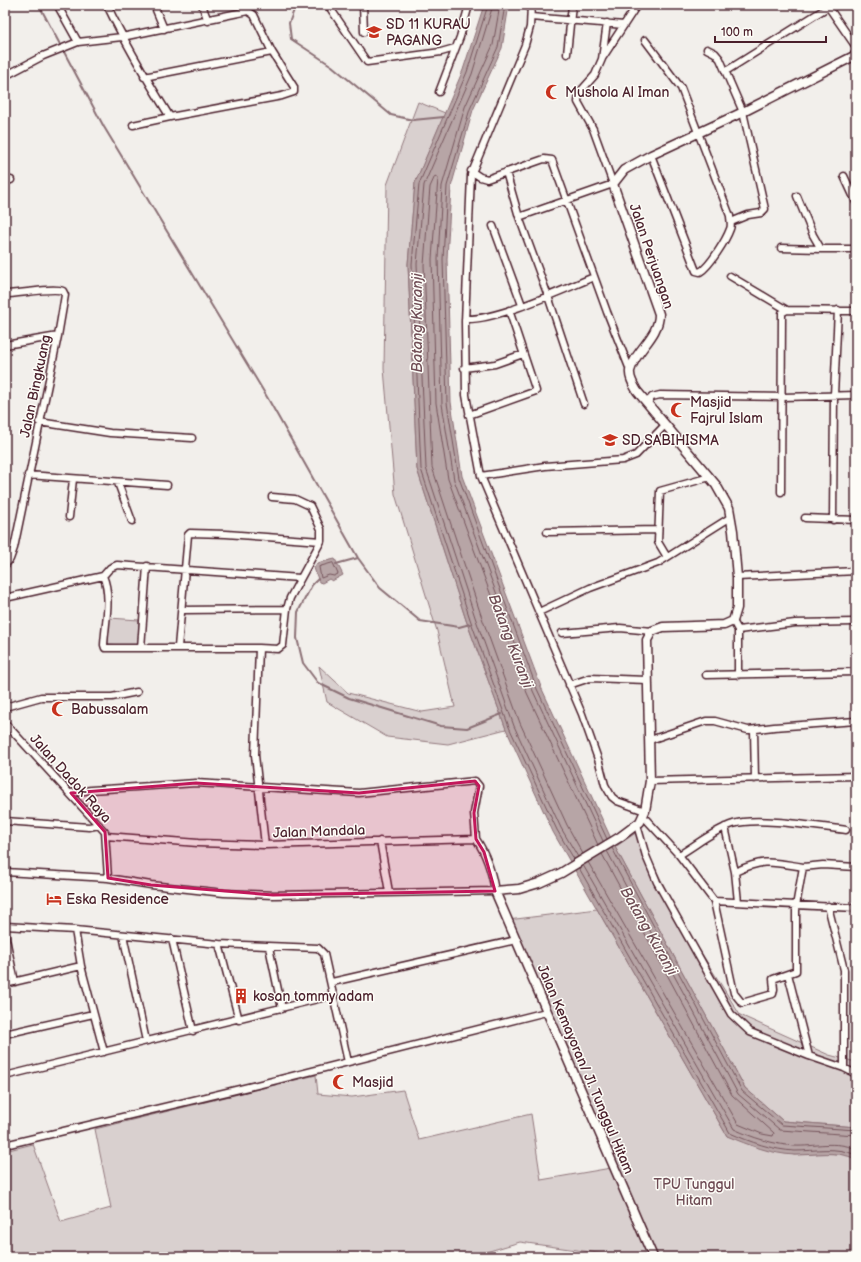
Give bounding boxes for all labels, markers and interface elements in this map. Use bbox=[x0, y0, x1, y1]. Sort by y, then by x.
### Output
place label: SD 11 KURAU PAGANG bbox=[386, 16, 471, 49]
scale bar bbox=[715, 18, 826, 44]
school or university icon: SD 11 KURAU PAGANG bbox=[365, 23, 383, 41]
text: 100 m bbox=[721, 25, 753, 40]
mosque icon: Mushola Al Iman bbox=[544, 83, 562, 101]
place label: Mushola Al Iman bbox=[565, 84, 670, 101]
street label: Jalan Perjuangan bbox=[626, 201, 678, 311]
water label: Batang Kuranji bbox=[408, 273, 427, 373]
street label: Jalan Bingkuang bbox=[16, 333, 55, 439]
place label: Masjid Fajrul Islam bbox=[690, 394, 763, 427]
mosque icon: Masjid Fajrul Islam bbox=[669, 401, 687, 419]
school or university icon: SD SABIHISMA bbox=[601, 431, 619, 449]
place label: SD SABIHISMA bbox=[622, 432, 719, 449]
water label: Batang Kuranji bbox=[484, 592, 537, 691]
mosque icon: Babussalam bbox=[50, 700, 68, 718]
place label: Babussalam bbox=[71, 701, 148, 718]
street label: Jalan Dadok Raya bbox=[26, 730, 115, 826]
street label: Jalan Mandala bbox=[273, 821, 366, 842]
water label: Batang Kuranji bbox=[616, 884, 682, 980]
hotel icon: Eska Residence bbox=[45, 890, 63, 908]
place label: Eska Residence bbox=[66, 891, 169, 908]
street label: Jalan Kemayoran/ Jl. Tunggul Hitam bbox=[534, 962, 637, 1176]
building icon: kosan tommy adam bbox=[232, 987, 250, 1005]
place label: kosan tommy adam bbox=[253, 988, 374, 1005]
mosque icon: Masjid bbox=[331, 1073, 349, 1091]
place label: Masjid bbox=[352, 1074, 394, 1091]
park label: TPU Tunggul Hitam bbox=[654, 1176, 735, 1209]

